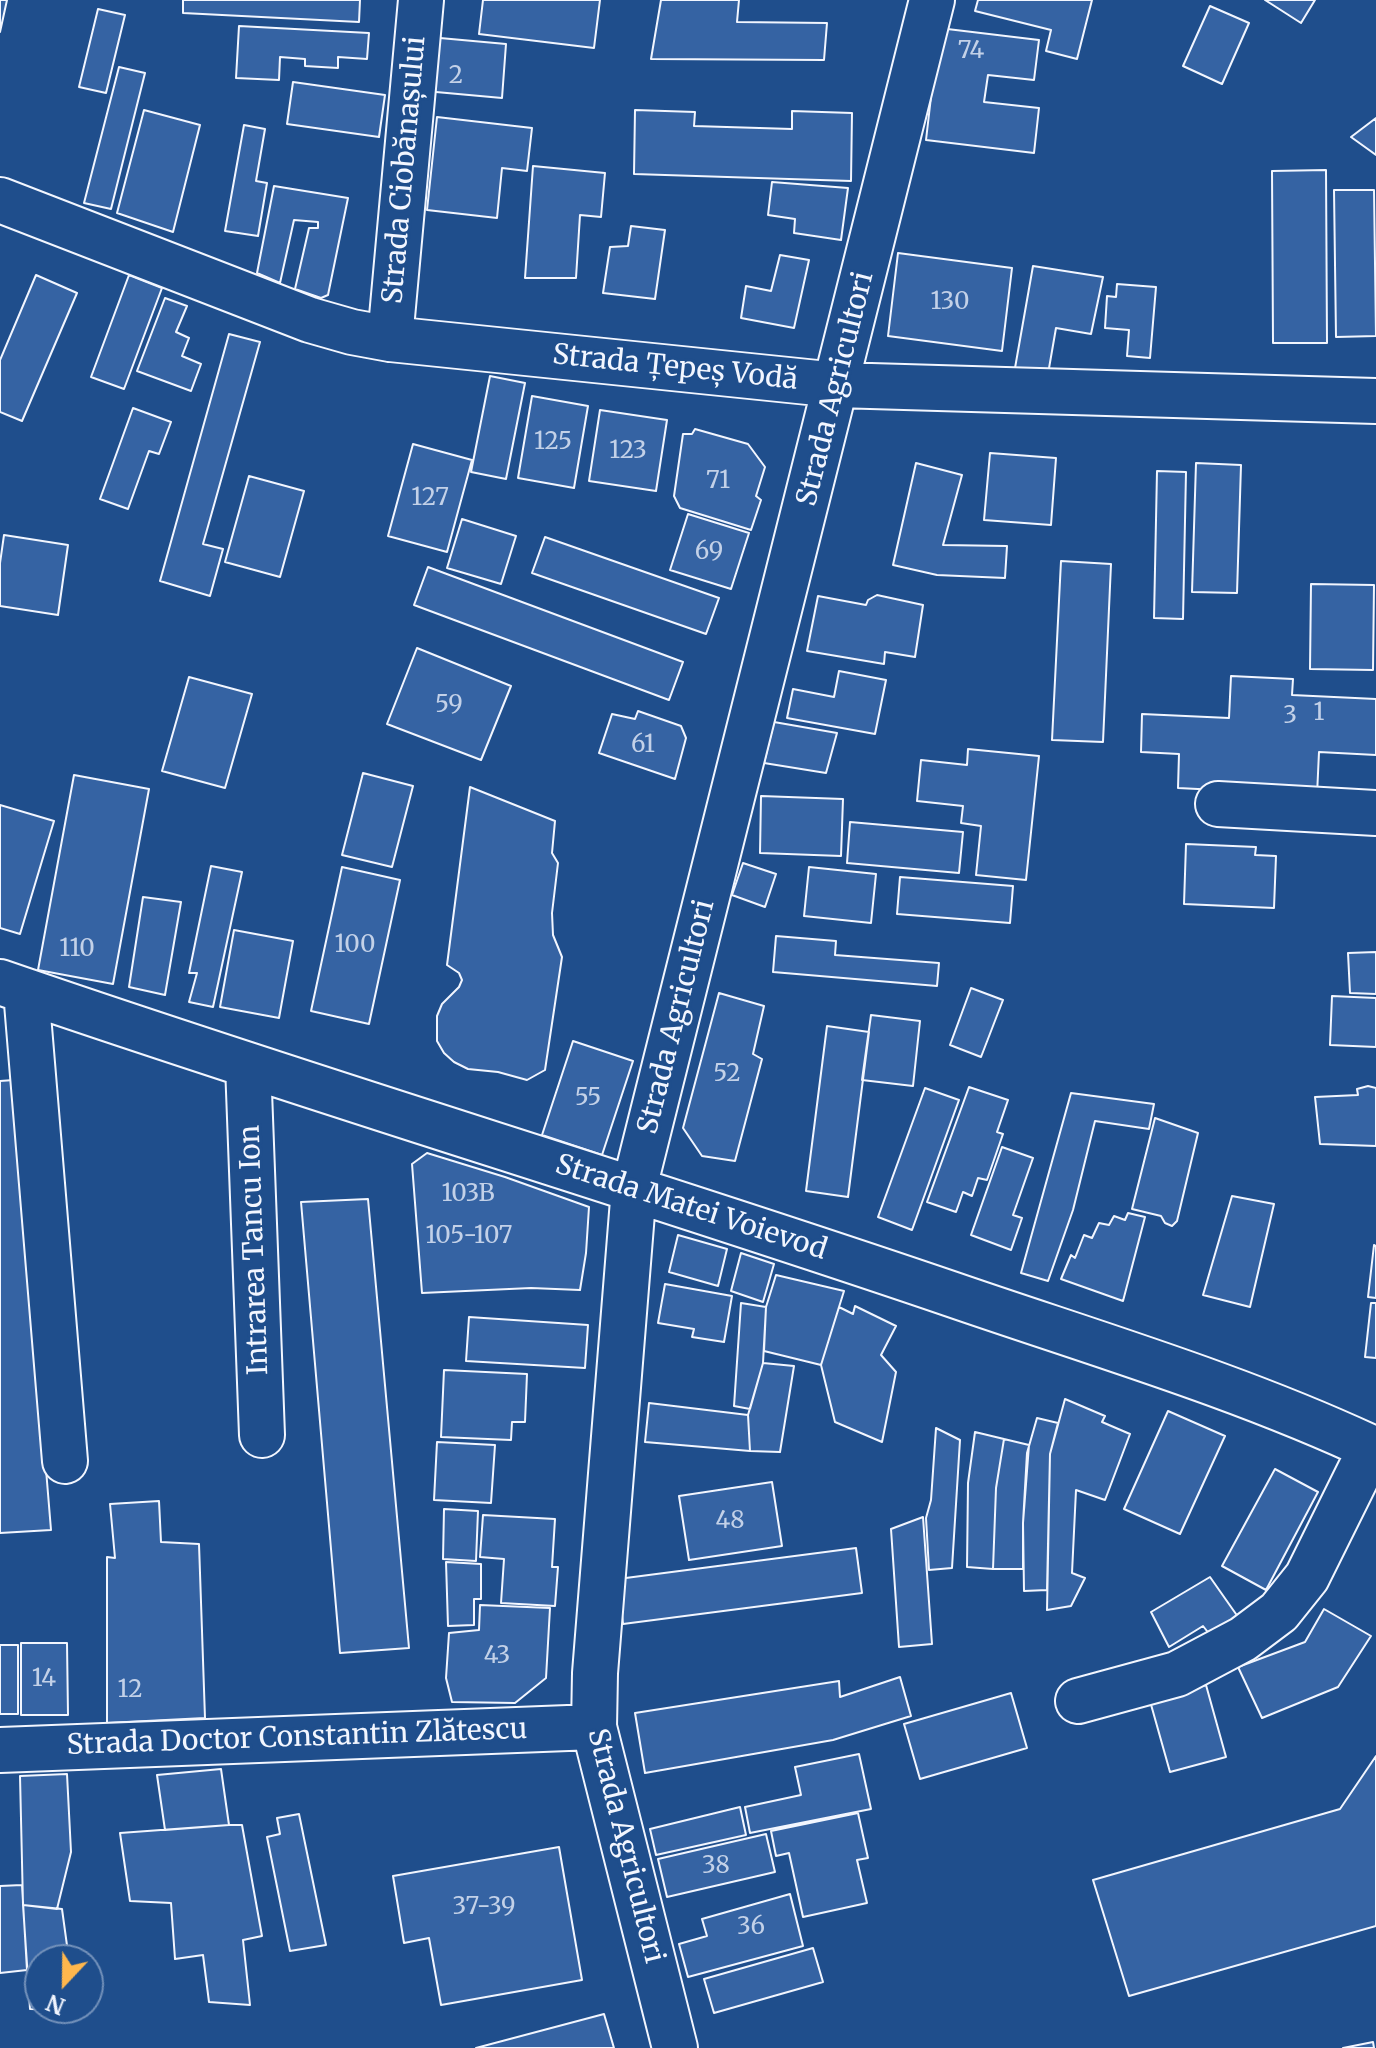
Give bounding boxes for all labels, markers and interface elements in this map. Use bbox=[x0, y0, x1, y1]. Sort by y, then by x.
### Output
street label: Strada Ciobănașului bbox=[377, 35, 433, 305]
house number: 74 bbox=[958, 37, 984, 65]
house number: 2 bbox=[449, 62, 463, 90]
street label: Strada Agricultori bbox=[791, 268, 881, 510]
house number: 130 bbox=[930, 288, 970, 316]
street label: Strada Țepeș Vodă bbox=[551, 338, 799, 398]
house number: 125 bbox=[534, 428, 572, 456]
house number: 123 bbox=[609, 437, 647, 465]
house number: 71 bbox=[706, 467, 730, 495]
house number: 127 bbox=[411, 484, 449, 512]
house number: 69 bbox=[695, 538, 723, 566]
house number: 59 bbox=[435, 691, 463, 719]
house number: 1 bbox=[1314, 699, 1324, 727]
house number: 3 bbox=[1283, 702, 1297, 730]
house number: 61 bbox=[631, 731, 655, 759]
street label: Strada Agricultori bbox=[632, 896, 722, 1138]
house number: 100 bbox=[335, 931, 375, 959]
house number: 110 bbox=[59, 935, 95, 963]
house number: 52 bbox=[713, 1060, 741, 1088]
house number: 55 bbox=[575, 1084, 601, 1112]
street label: Intrarea Tancu Ion bbox=[234, 1124, 276, 1376]
street label: Strada Matei Voievod bbox=[551, 1148, 831, 1268]
house number: 103B bbox=[441, 1180, 495, 1208]
house number: 105-107 bbox=[426, 1222, 512, 1250]
house number: 48 bbox=[715, 1507, 745, 1535]
house number: 43 bbox=[484, 1642, 510, 1670]
house number: 14 bbox=[32, 1665, 56, 1693]
house number: 12 bbox=[118, 1676, 142, 1704]
street label: Strada Doctor Constantin Zlătescu bbox=[66, 1713, 528, 1763]
street label: Strada Agricultori bbox=[580, 1725, 670, 1967]
house number: 38 bbox=[702, 1852, 730, 1880]
house number: 37-39 bbox=[453, 1893, 515, 1921]
house number: 36 bbox=[737, 1913, 765, 1941]
north arrow bbox=[24, 1944, 104, 2024]
text: N bbox=[42, 1988, 69, 2021]

